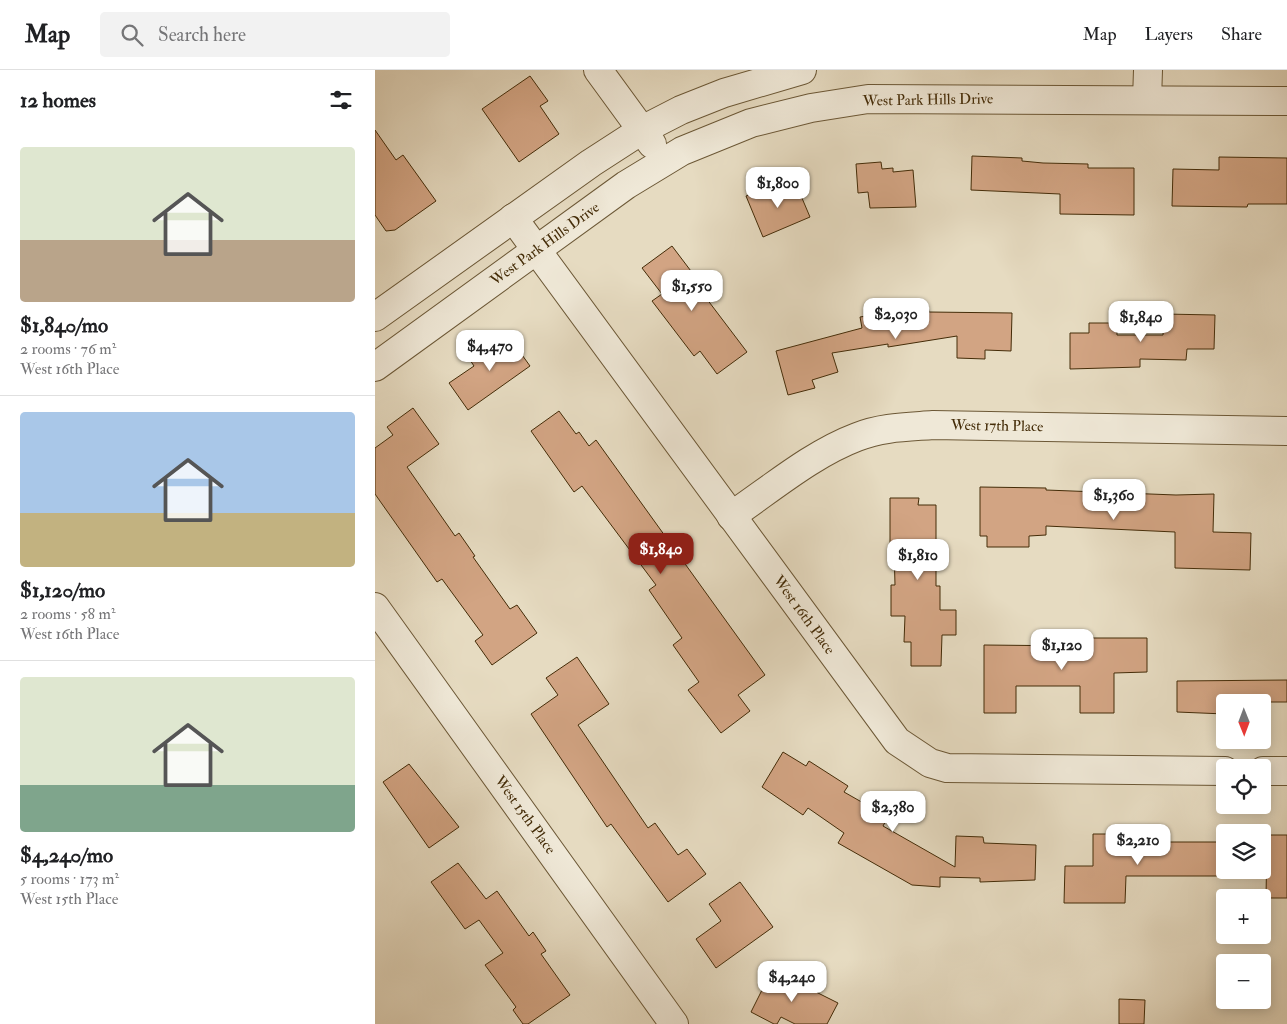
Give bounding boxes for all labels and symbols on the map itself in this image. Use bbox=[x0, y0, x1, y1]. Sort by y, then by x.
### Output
street label: West Park Hills Drive bbox=[862, 89, 993, 111]
pin: $1,800 bbox=[737, 166, 819, 209]
street label: West Park Hills Drive bbox=[486, 198, 603, 291]
pin: $1,550 bbox=[651, 270, 733, 312]
pin: $2,030 bbox=[855, 298, 937, 340]
pin: $1,840 bbox=[1100, 300, 1182, 343]
pin: $4,470 bbox=[449, 330, 531, 372]
street label: West 17th Place bbox=[950, 416, 1043, 436]
pin: $1,360 bbox=[1073, 478, 1155, 521]
pin: $1,840 bbox=[620, 532, 702, 575]
pin: $1,810 bbox=[877, 538, 959, 581]
street label: West 16th Place bbox=[768, 571, 839, 658]
pin: $1,120 bbox=[1021, 628, 1103, 671]
north arrow bbox=[1216, 694, 1271, 749]
street label: West 15th Place bbox=[490, 771, 560, 858]
pin: $2,380 bbox=[852, 790, 934, 833]
pin: $2,210 bbox=[1097, 824, 1179, 866]
pin: $4,240 bbox=[751, 960, 833, 1003]

